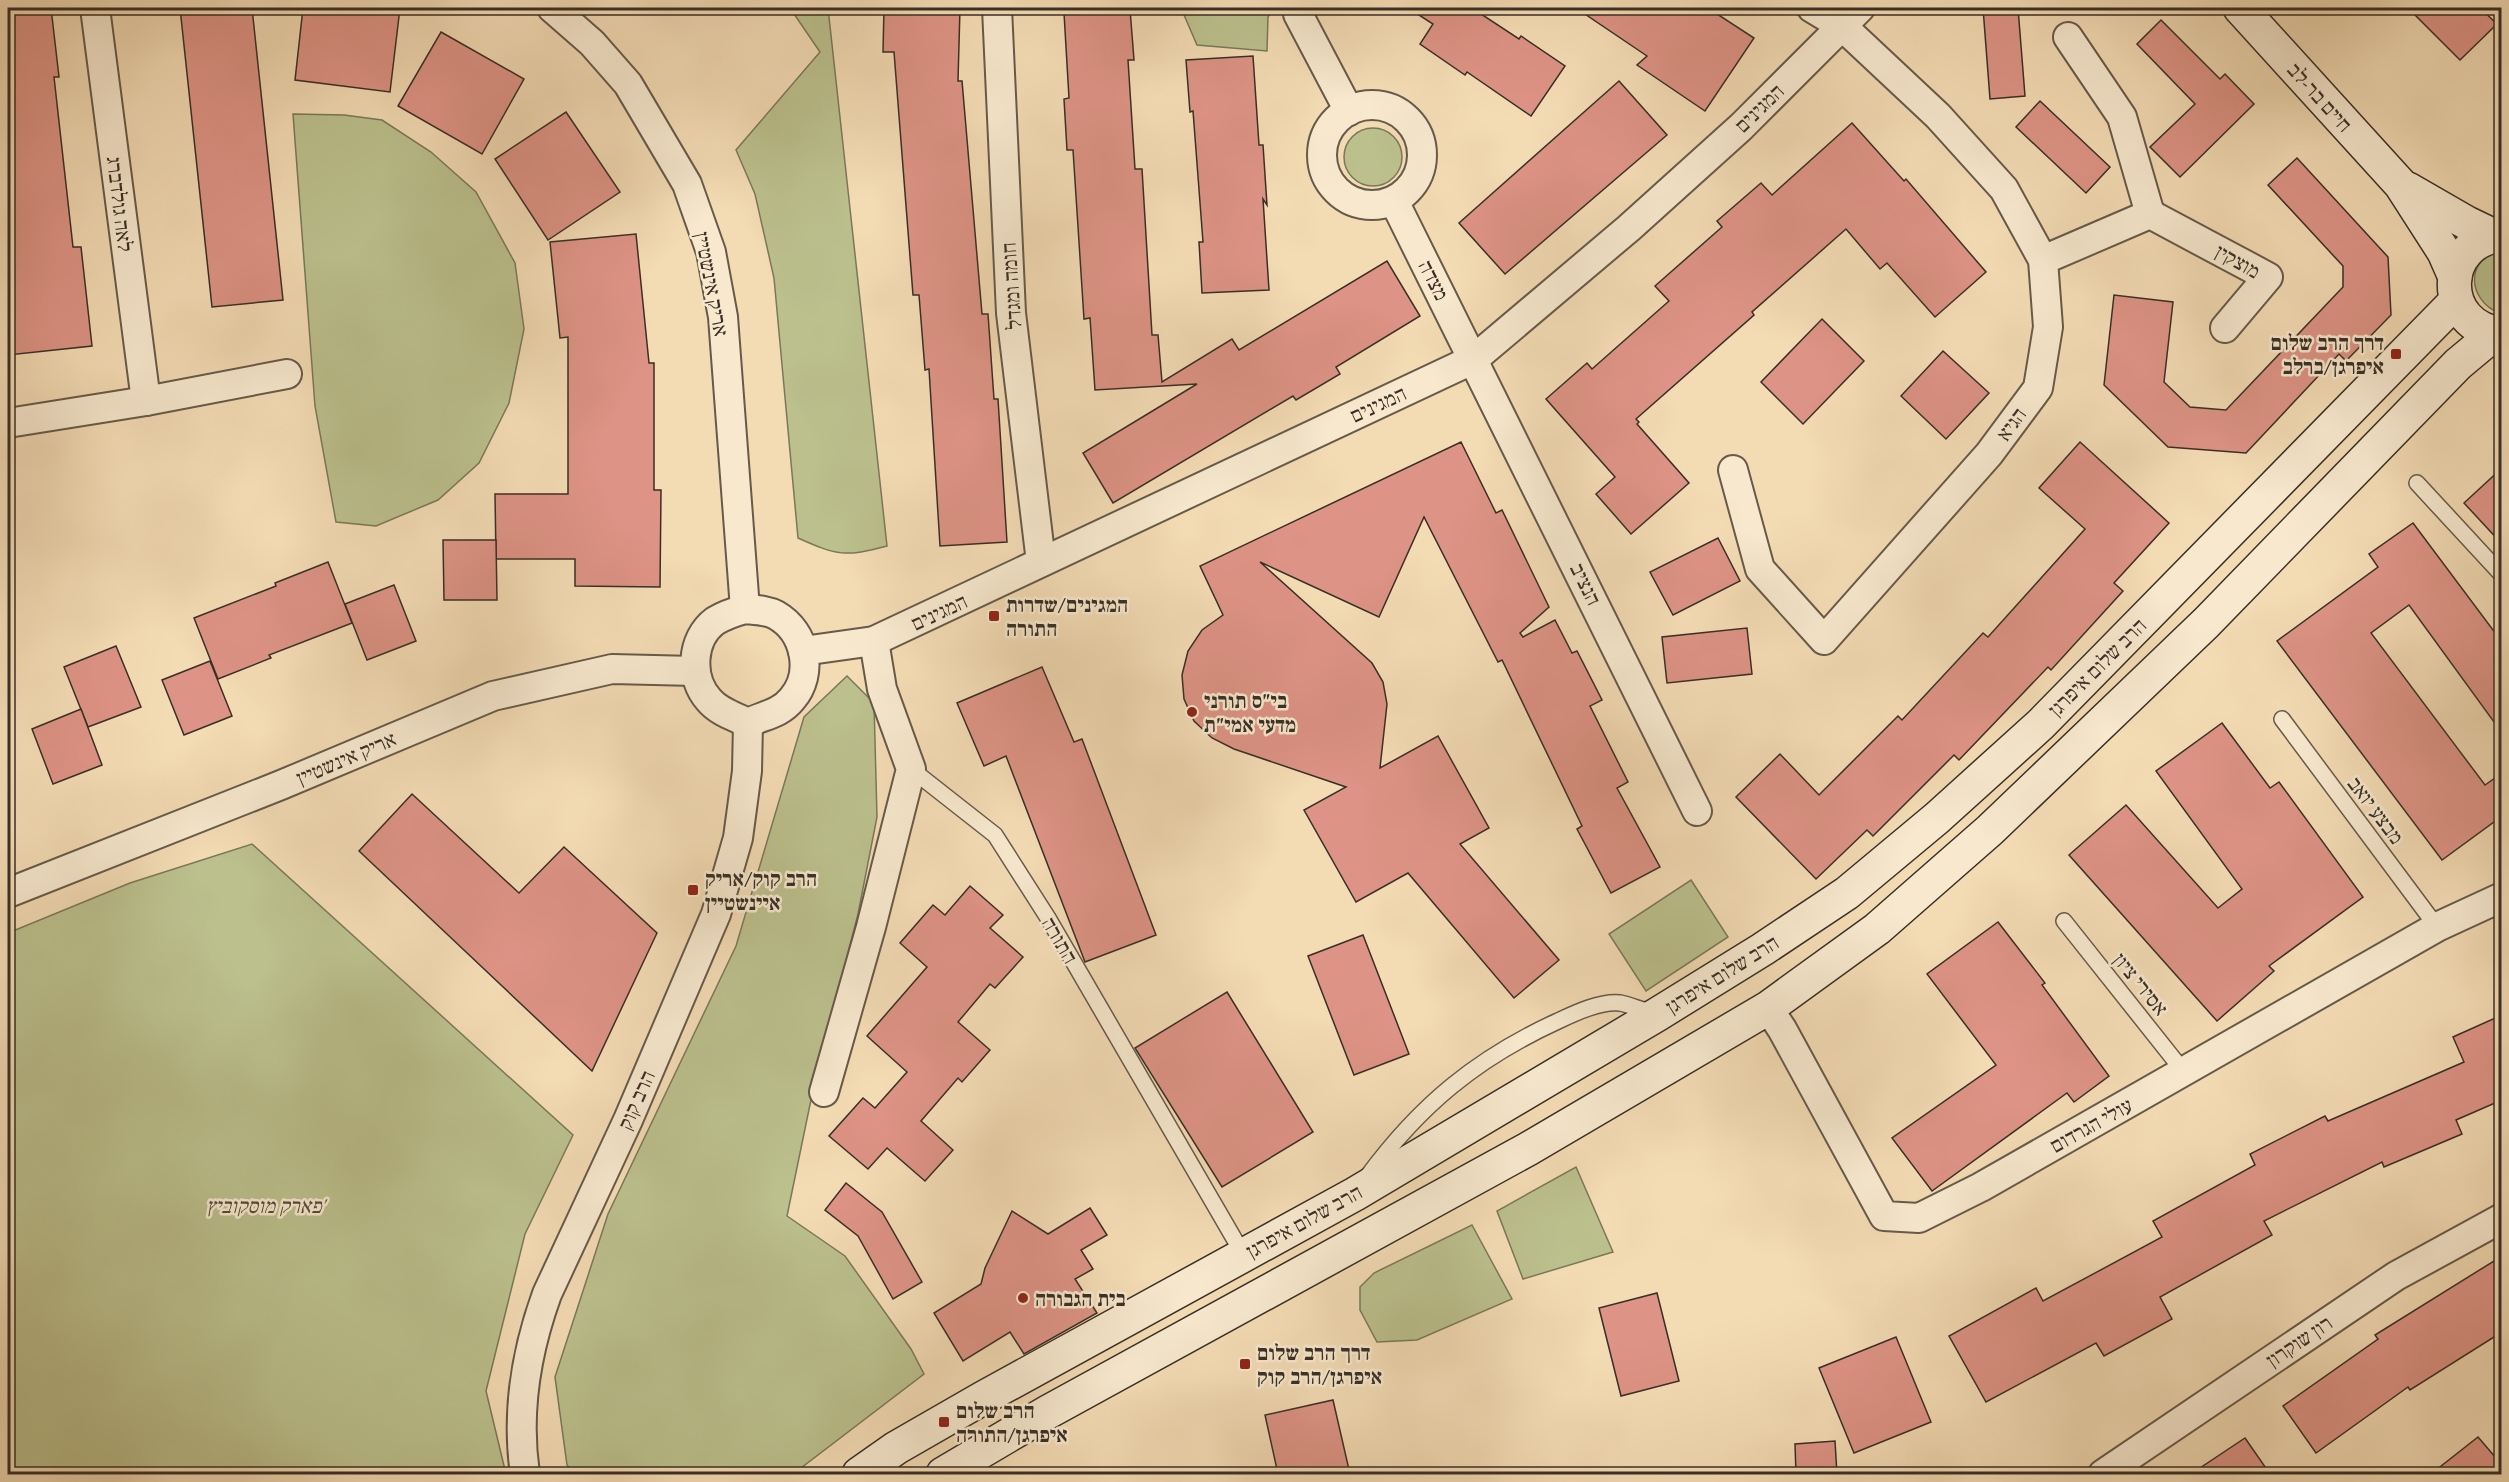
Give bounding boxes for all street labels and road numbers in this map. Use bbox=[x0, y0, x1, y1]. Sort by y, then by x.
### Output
street label: חיים בר-לב bbox=[2282, 57, 2358, 137]
street label: המגינים bbox=[1728, 78, 1790, 138]
street label: לאה גולדברג bbox=[101, 155, 139, 253]
street label: אריק אינשטיין bbox=[689, 229, 735, 339]
street label: מוצקין bbox=[2211, 238, 2265, 284]
street label: חומה ומגדל bbox=[994, 241, 1028, 331]
street label: מצדה bbox=[1412, 255, 1456, 305]
street label: המגינים bbox=[1345, 379, 1411, 429]
street label: הגיא bbox=[1990, 402, 2032, 446]
street label: הנציב bbox=[1564, 558, 1608, 610]
street label: המגינים bbox=[906, 587, 972, 637]
street label: הרב שלום איפרגן bbox=[2042, 612, 2152, 722]
street label: אריק אינשטיין bbox=[292, 725, 400, 791]
street label: מבצע יואב bbox=[2342, 771, 2410, 849]
street label: התורה bbox=[1036, 912, 1084, 968]
street label: הרב שלום איפרגן bbox=[1660, 928, 1784, 1020]
street label: אסירי ציון bbox=[2107, 947, 2175, 1021]
street label: הרב קוק bbox=[611, 1066, 661, 1134]
street label: עולי הגרדום bbox=[2045, 1091, 2137, 1159]
street label: הרב שלום איפרגן bbox=[1241, 1178, 1367, 1264]
street label: רון שוקרון bbox=[2261, 1309, 2337, 1373]

